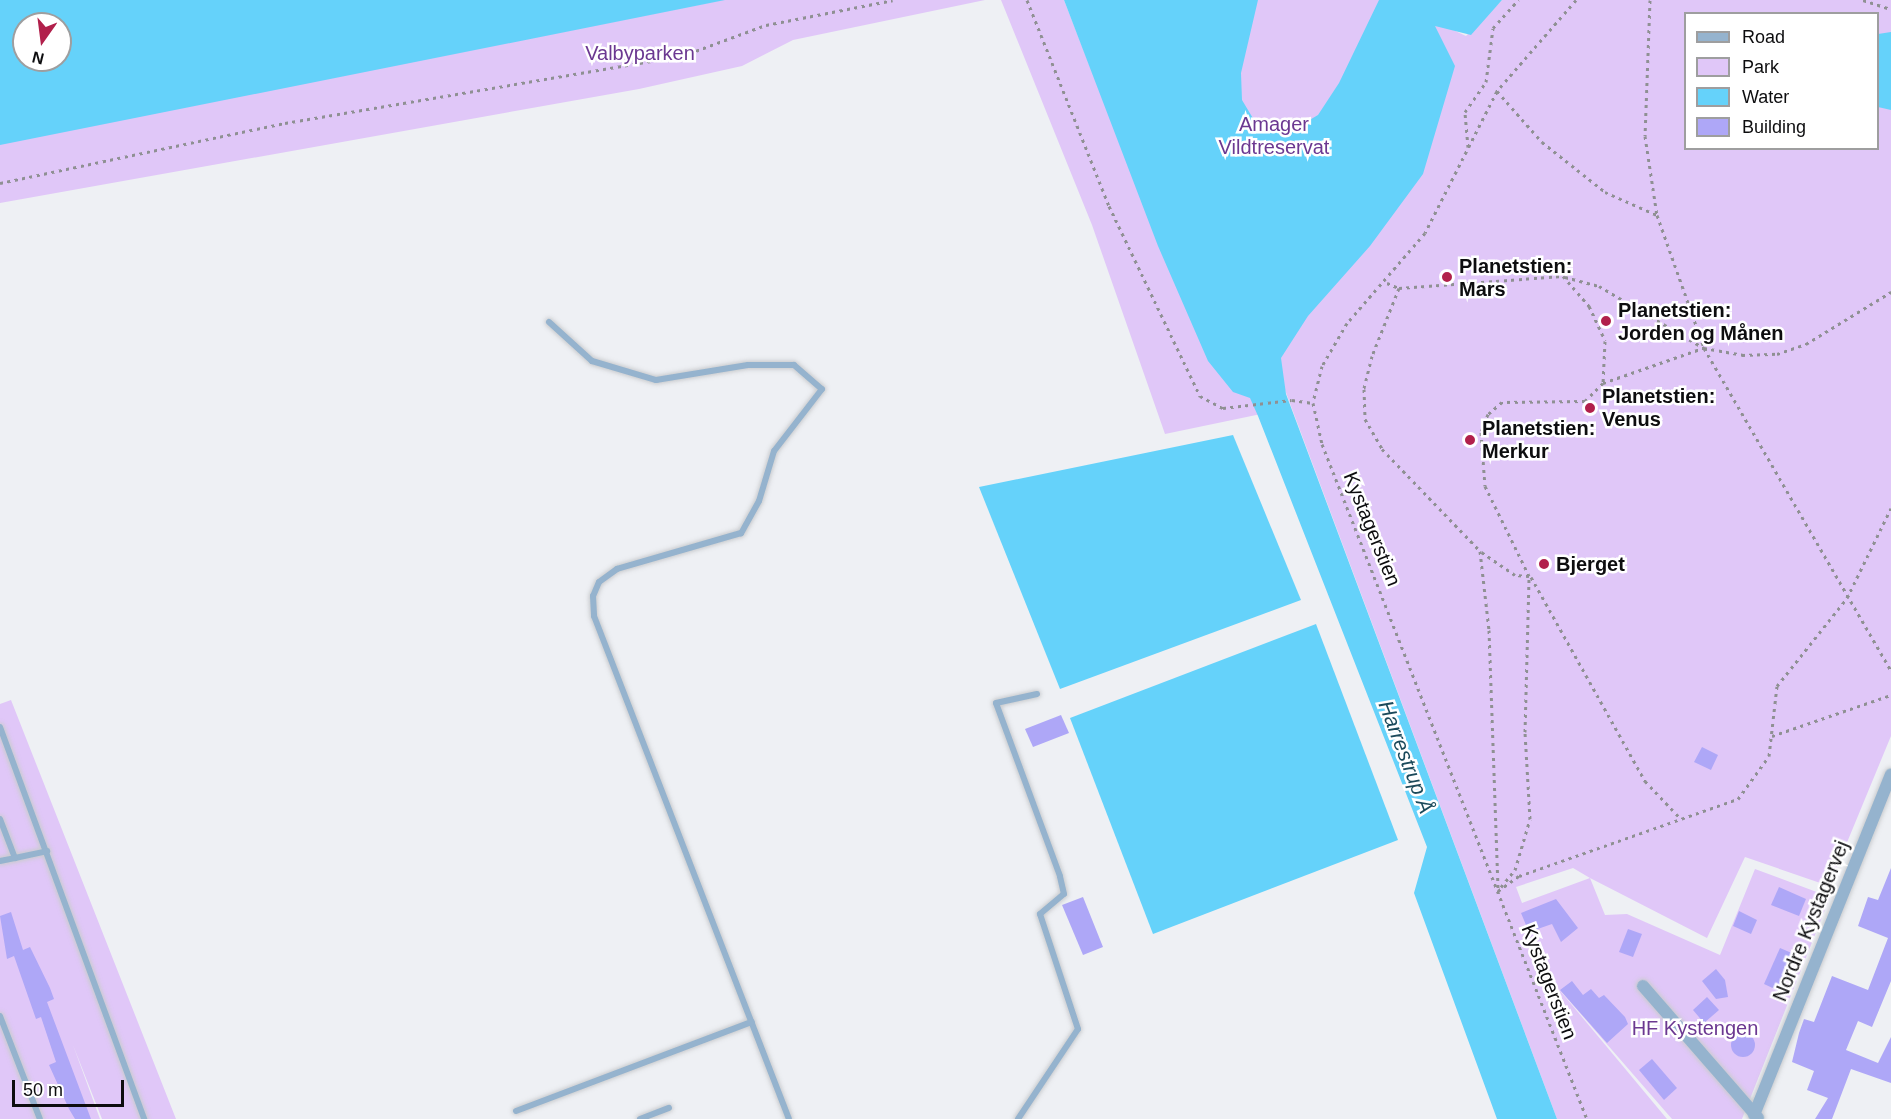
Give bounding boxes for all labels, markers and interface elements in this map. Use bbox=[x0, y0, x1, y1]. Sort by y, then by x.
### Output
north arrow bbox=[12, 12, 72, 72]
legend bbox=[1684, 12, 1879, 150]
text: Road bbox=[1742, 27, 1785, 47]
park label: Valbyparken bbox=[585, 41, 695, 65]
text: N bbox=[30, 48, 46, 68]
text: Park bbox=[1742, 57, 1779, 77]
text: Water bbox=[1742, 87, 1789, 107]
park label: Amager Vildtreservat bbox=[1219, 113, 1329, 160]
text: Building bbox=[1742, 117, 1806, 137]
place label: Planetstien: Mars bbox=[1459, 254, 1572, 301]
marker: Planetstien: Mars bbox=[1440, 270, 1454, 284]
place label: Planetstien: Jorden og Månen bbox=[1618, 298, 1784, 345]
marker: Planetstien: Jorden og Månen bbox=[1599, 314, 1613, 328]
place label: Planetstien: Venus bbox=[1602, 384, 1715, 431]
marker: Planetstien: Venus bbox=[1583, 401, 1597, 415]
place label: Planetstien: Merkur bbox=[1482, 416, 1595, 463]
marker: Planetstien: Merkur bbox=[1463, 433, 1477, 447]
street label: Kystagerstien bbox=[1338, 468, 1406, 590]
place label: Bjerget bbox=[1556, 552, 1625, 576]
marker: Bjerget bbox=[1537, 557, 1551, 571]
water label: Harrestrup Å bbox=[1373, 697, 1439, 817]
street label: Nordre Kystagervej bbox=[1768, 837, 1854, 1005]
street label: Kystagerstien bbox=[1516, 921, 1582, 1043]
park label: HF Kystengen bbox=[1632, 1016, 1758, 1040]
scale bar bbox=[15, 1068, 128, 1106]
text: 50 m bbox=[23, 1080, 63, 1100]

